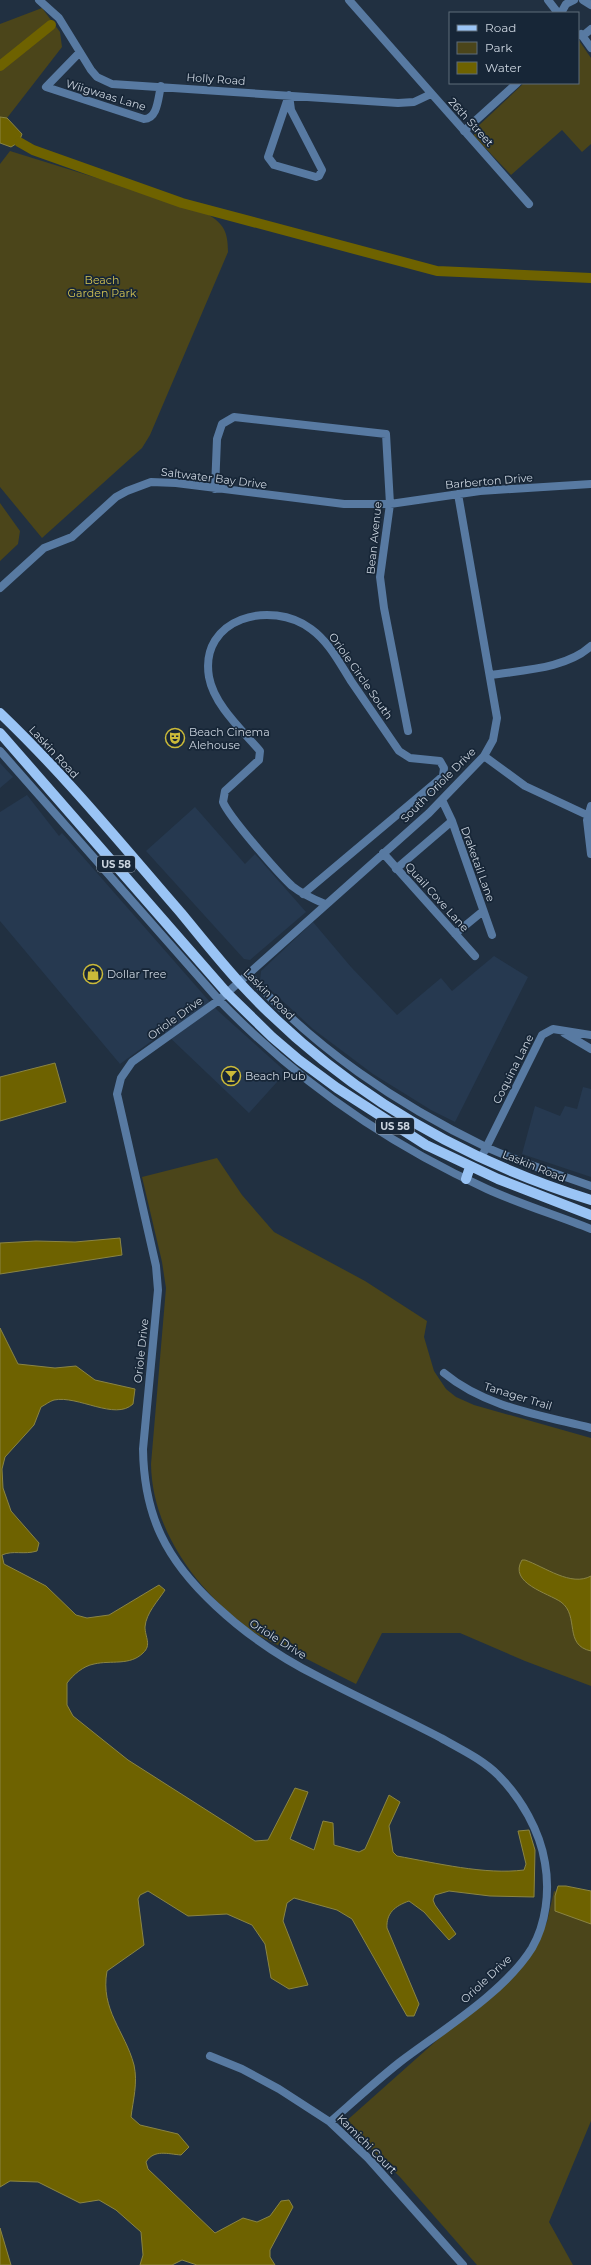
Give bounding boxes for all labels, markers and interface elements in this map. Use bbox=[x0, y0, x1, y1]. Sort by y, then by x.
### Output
legend bbox=[449, 12, 579, 84]
text: Road bbox=[485, 20, 516, 35]
text: Park bbox=[485, 40, 513, 55]
text: Water bbox=[485, 60, 522, 75]
street label: Holly Road bbox=[186, 70, 246, 88]
street label: Wiigwaas Lane bbox=[64, 76, 148, 114]
street label: 26th Street bbox=[445, 95, 497, 150]
park label: Beach Garden Park bbox=[68, 273, 137, 300]
street label: Saltwater Bay Drive bbox=[160, 465, 268, 492]
street label: Barberton Drive bbox=[445, 470, 534, 492]
street label: Bean Avenue bbox=[363, 501, 385, 575]
street label: Oriole Circle South bbox=[326, 630, 396, 722]
street label: Laskin Road bbox=[26, 723, 82, 781]
place label: Beach Cinema Alehouse bbox=[189, 725, 270, 752]
theatre icon: Beach Cinema Alehouse bbox=[164, 727, 186, 749]
street label: South Oriole Drive bbox=[398, 744, 479, 825]
street label: Draketail Lane bbox=[458, 824, 498, 904]
road number: US 58 bbox=[97, 856, 135, 872]
street label: Quail Cove Lane bbox=[402, 859, 472, 935]
shop icon: Dollar Tree bbox=[82, 963, 104, 985]
street label: Laskin Road bbox=[240, 965, 298, 1023]
place label: Dollar Tree bbox=[107, 967, 167, 981]
street label: Oriole Drive bbox=[145, 993, 206, 1043]
street label: Coquina Lane bbox=[489, 1032, 537, 1106]
bar icon: Beach Pub bbox=[220, 1065, 242, 1087]
place label: Beach Pub bbox=[245, 1069, 305, 1083]
road number: US 58 bbox=[376, 1118, 414, 1134]
street label: Laskin Road bbox=[500, 1147, 568, 1185]
street label: Oriole Drive bbox=[131, 1318, 151, 1384]
street label: Tanager Trail bbox=[482, 1379, 554, 1413]
street label: Oriole Drive bbox=[247, 1616, 309, 1662]
street label: Oriole Drive bbox=[458, 1952, 515, 2006]
street label: Kamichi Court bbox=[334, 2111, 400, 2177]

